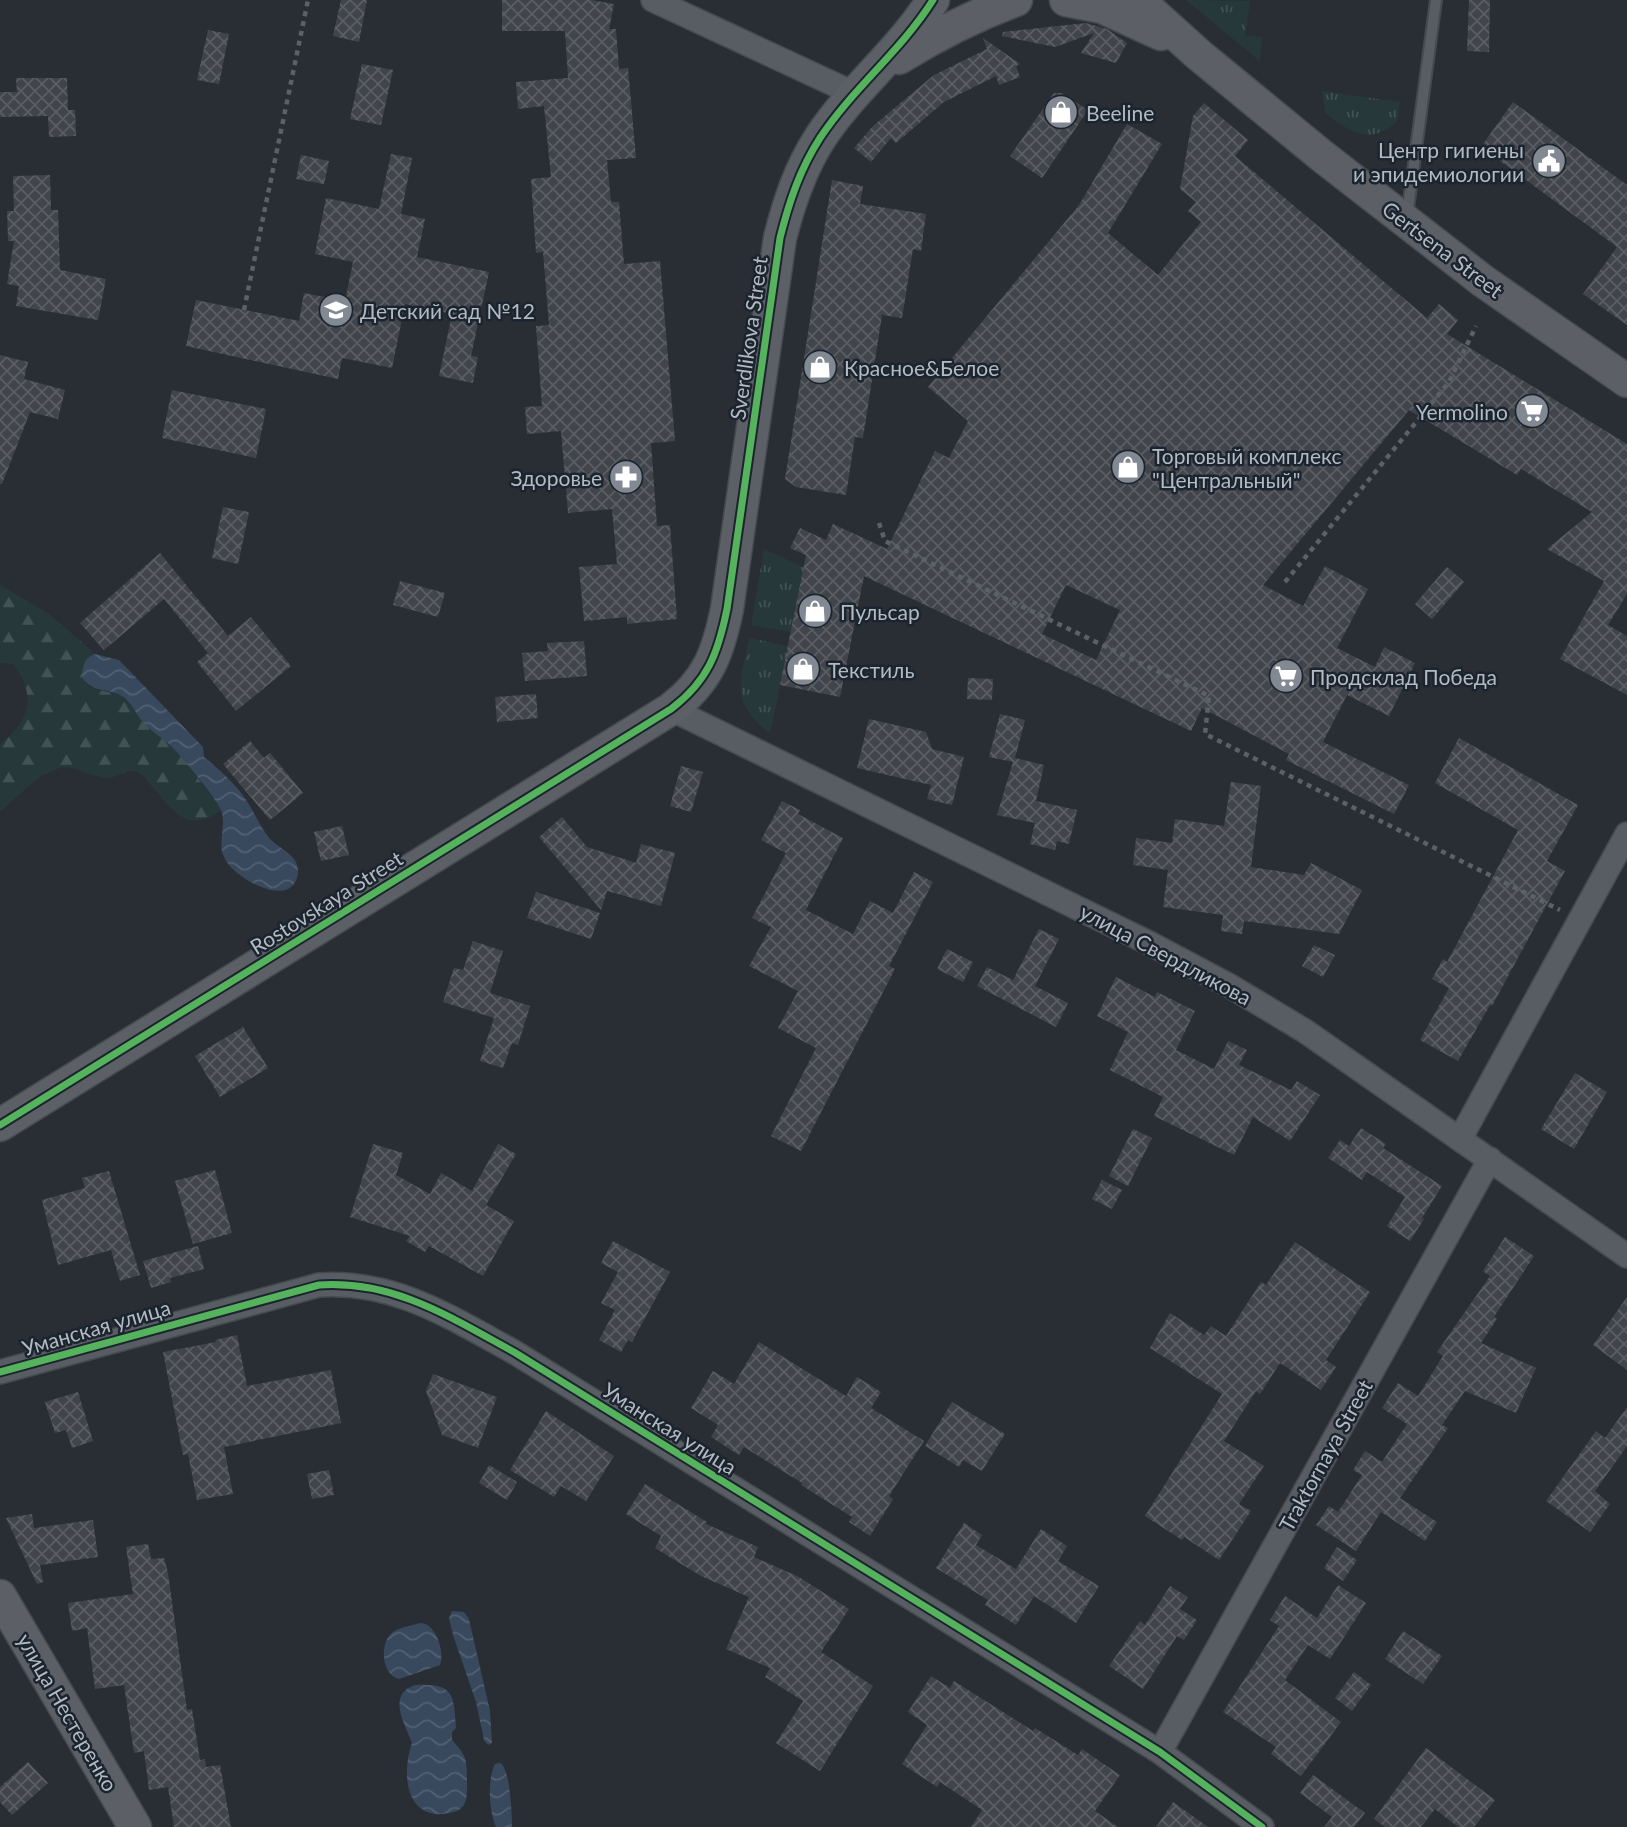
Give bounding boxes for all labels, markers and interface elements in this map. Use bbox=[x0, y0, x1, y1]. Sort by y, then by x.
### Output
shop icon: Beeline bbox=[1042, 93, 1080, 131]
place label: Beeline bbox=[1086, 100, 1154, 125]
place label: Центр гигиены и эпидемиологии bbox=[1353, 137, 1524, 186]
public building icon: Центр гигиены и эпидемиологии bbox=[1530, 142, 1568, 180]
street label: Gertsena Street bbox=[1378, 196, 1509, 303]
street label: Sverdlikova Street bbox=[724, 254, 772, 421]
school or university icon: Детский сад №12 bbox=[317, 291, 355, 329]
place label: Детский сад №12 bbox=[360, 298, 535, 323]
shop icon: Красное&Белое bbox=[801, 348, 839, 386]
place label: Красное&Белое bbox=[844, 355, 999, 380]
supermarket icon: Yermolino bbox=[1513, 392, 1551, 430]
place label: Yermolino bbox=[1416, 399, 1508, 424]
place label: Торговый комплекс "Центральный" bbox=[1152, 443, 1341, 492]
shop icon: Торговый комплекс "Центральный" bbox=[1109, 448, 1147, 486]
pharmacy icon: Здоровье bbox=[607, 458, 645, 496]
place label: Здоровье bbox=[511, 465, 602, 490]
shop icon: Пульсар bbox=[796, 592, 834, 630]
place label: Пульсар bbox=[840, 599, 920, 624]
shop icon: Текстиль bbox=[784, 650, 822, 688]
place label: Текстиль bbox=[828, 657, 914, 682]
supermarket icon: Продсклад Победа bbox=[1267, 657, 1305, 695]
place label: Продсклад Победа bbox=[1310, 664, 1497, 689]
street label: Rostovskaya Street bbox=[245, 845, 407, 959]
street label: улица Свердликова bbox=[1076, 898, 1256, 1010]
street label: Уманская улица bbox=[19, 1294, 173, 1360]
street label: Traktornaya Street bbox=[1273, 1374, 1377, 1535]
street label: Уманская улица bbox=[598, 1377, 742, 1479]
street label: улица Нестеренко bbox=[13, 1629, 123, 1795]

